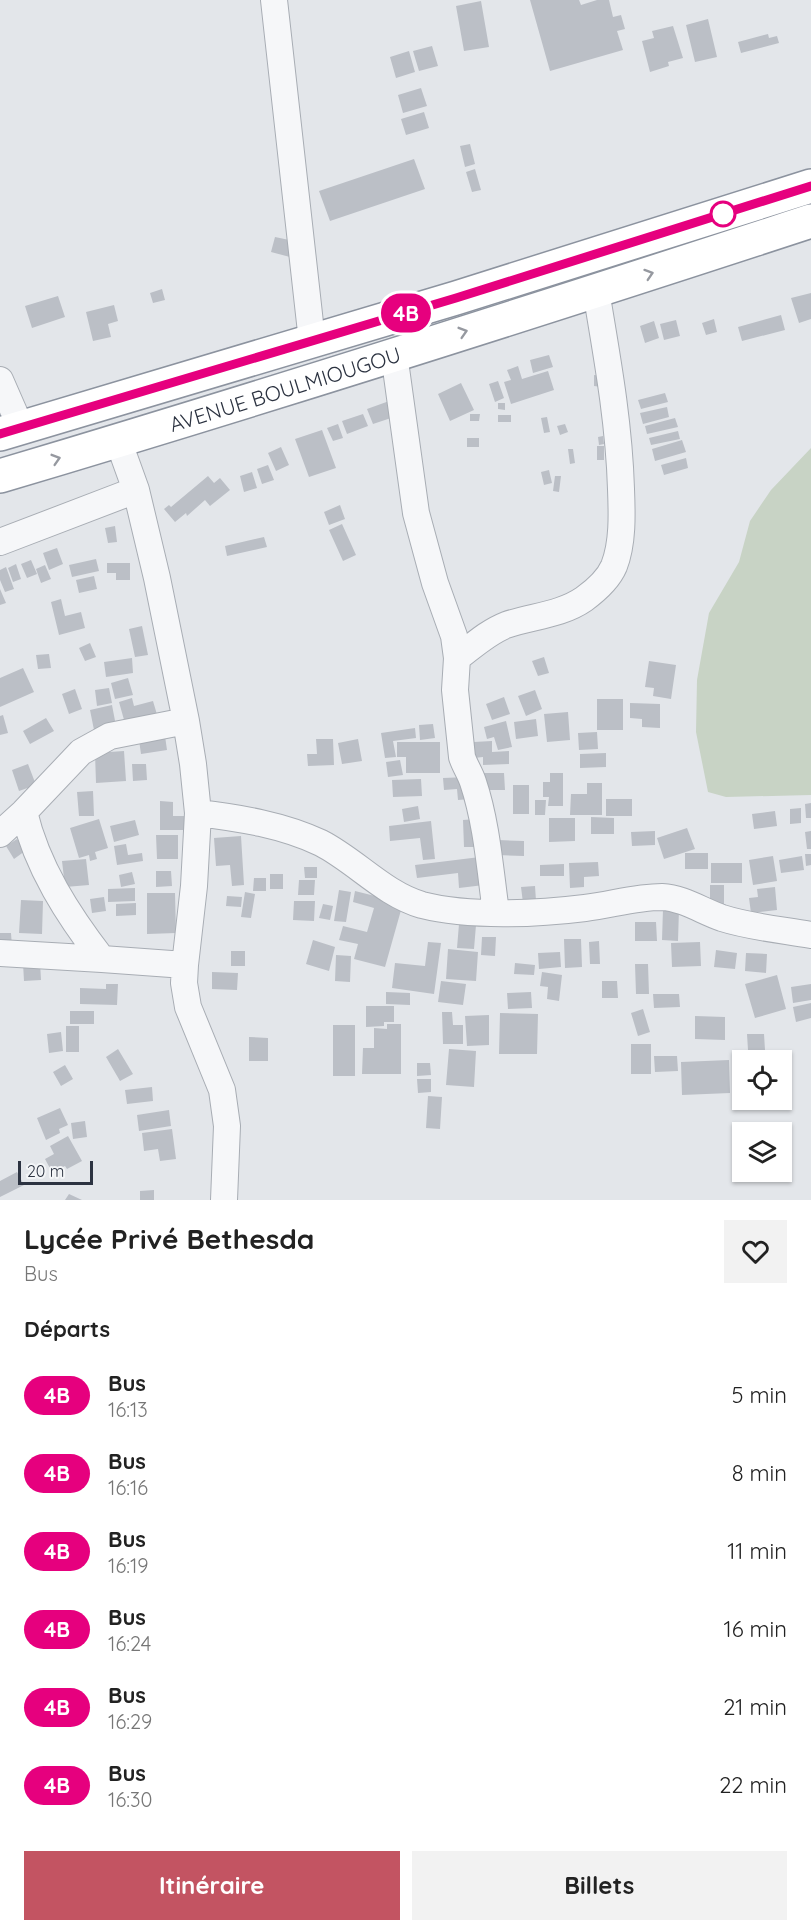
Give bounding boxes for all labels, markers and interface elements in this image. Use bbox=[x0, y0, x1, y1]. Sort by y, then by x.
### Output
unlabelled marker bbox=[710, 201, 736, 227]
one-way arrow bbox=[643, 268, 654, 281]
line badge: 4B bbox=[379, 294, 433, 332]
text: 4B bbox=[393, 300, 419, 326]
one-way arrow bbox=[457, 327, 468, 339]
street label: AVENUE BOULMIOUGOU bbox=[166, 341, 404, 437]
one-way arrow bbox=[50, 454, 61, 466]
map controls bbox=[732, 1050, 792, 1182]
button: locate bbox=[732, 1050, 792, 1110]
button: layers bbox=[732, 1122, 792, 1182]
scale bar bbox=[18, 1158, 93, 1186]
text: 20 m bbox=[27, 1161, 64, 1181]
button: heart bbox=[724, 1220, 787, 1283]
text: Lycée Privé Bethesda bbox=[24, 1221, 314, 1256]
text: Bus bbox=[24, 1261, 58, 1286]
text: Départs bbox=[24, 1315, 110, 1343]
text: Bus bbox=[108, 1369, 146, 1397]
text: 5 min bbox=[732, 1381, 787, 1409]
text: 4B bbox=[44, 1382, 70, 1408]
text: 16:13 bbox=[108, 1397, 148, 1422]
text: Bus bbox=[108, 1447, 146, 1475]
text: 8 min bbox=[732, 1459, 787, 1487]
text: 4B bbox=[44, 1460, 70, 1486]
text: 16:16 bbox=[108, 1475, 148, 1500]
text: Bus bbox=[108, 1525, 146, 1553]
text: 11 min bbox=[727, 1537, 787, 1565]
text: 4B bbox=[44, 1538, 70, 1564]
text: 16:19 bbox=[108, 1553, 148, 1578]
text: Bus bbox=[108, 1603, 146, 1631]
text: 16 min bbox=[724, 1615, 787, 1643]
text: 4B bbox=[44, 1616, 70, 1642]
text: 16:24 bbox=[108, 1631, 151, 1656]
text: Bus bbox=[108, 1681, 146, 1709]
text: 21 min bbox=[723, 1693, 787, 1721]
text: 4B bbox=[44, 1694, 70, 1720]
text: 16:29 bbox=[108, 1709, 152, 1734]
text: Bus bbox=[108, 1759, 146, 1787]
text: 22 min bbox=[719, 1771, 787, 1799]
text: 4B bbox=[44, 1772, 70, 1798]
text: 16:30 bbox=[108, 1787, 152, 1812]
button: Itinéraire bbox=[24, 1851, 400, 1920]
button: Billets bbox=[412, 1851, 787, 1920]

